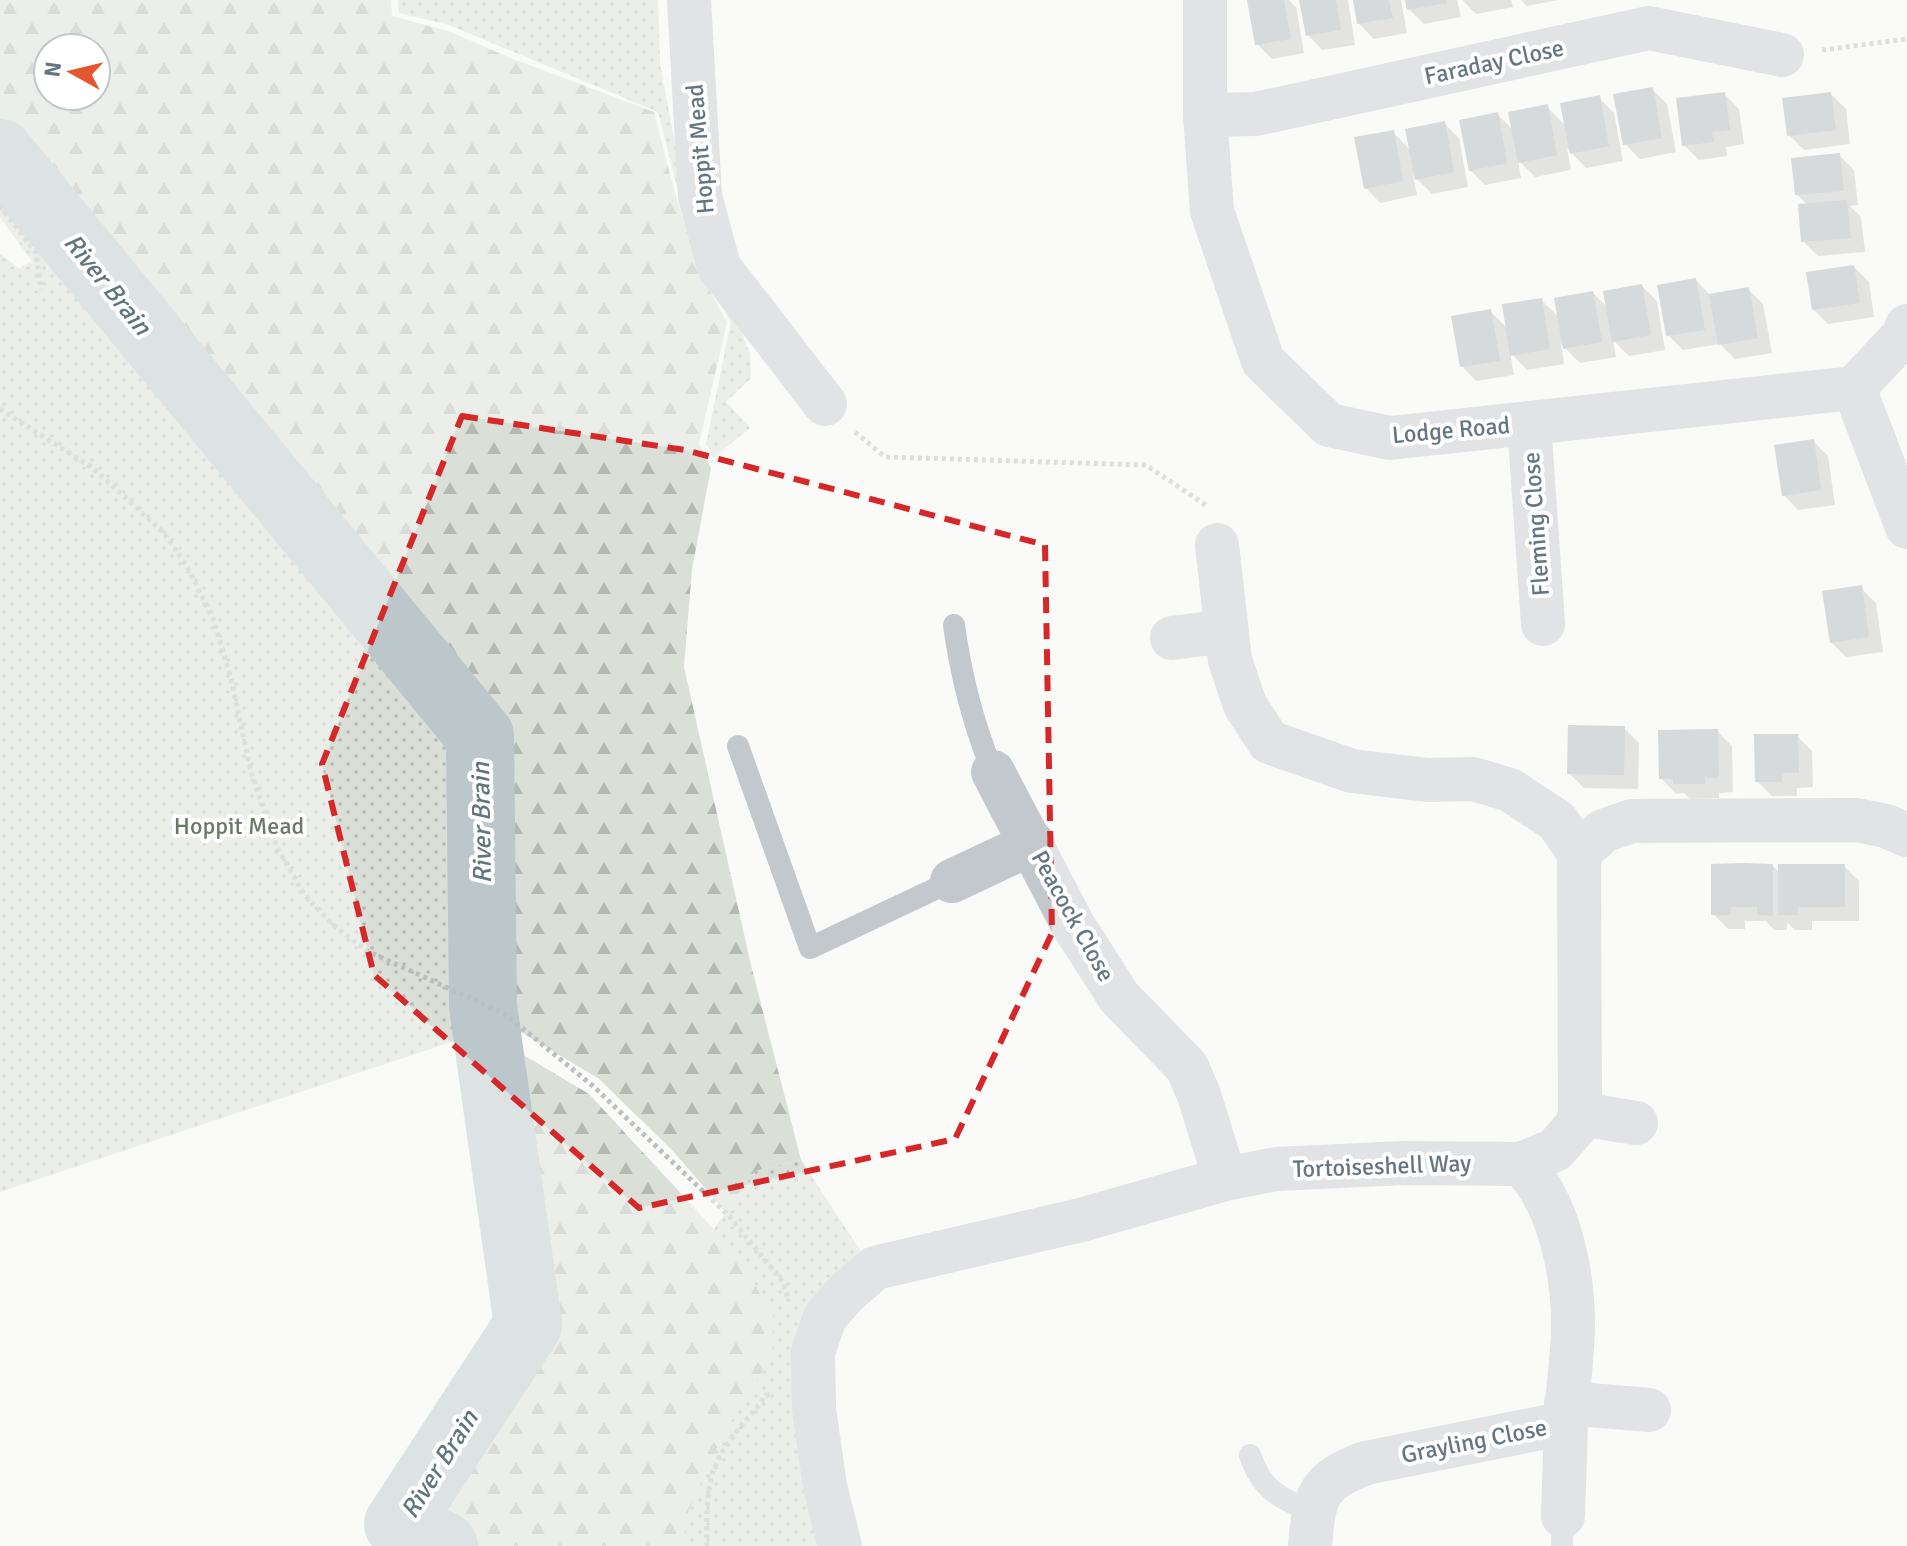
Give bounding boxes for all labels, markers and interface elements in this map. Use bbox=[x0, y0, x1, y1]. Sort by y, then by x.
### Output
north arrow bbox=[32, 32, 112, 112]
street label: Faraday Close bbox=[1421, 33, 1567, 91]
text: N bbox=[38, 60, 67, 79]
street label: Hoppit Mead bbox=[679, 83, 721, 215]
water label: River Brain bbox=[57, 227, 158, 342]
street label: Lodge Road bbox=[1391, 410, 1511, 450]
street label: Fleming Close bbox=[1516, 451, 1556, 597]
water label: River Brain bbox=[465, 761, 499, 884]
park label: Hoppit Mead bbox=[174, 811, 304, 841]
street label: Peacock Close bbox=[1025, 845, 1121, 987]
street label: Tortoiseshell Way bbox=[1292, 1148, 1472, 1184]
water label: River Brain bbox=[394, 1404, 486, 1524]
street label: Grayling Close bbox=[1399, 1412, 1549, 1470]

